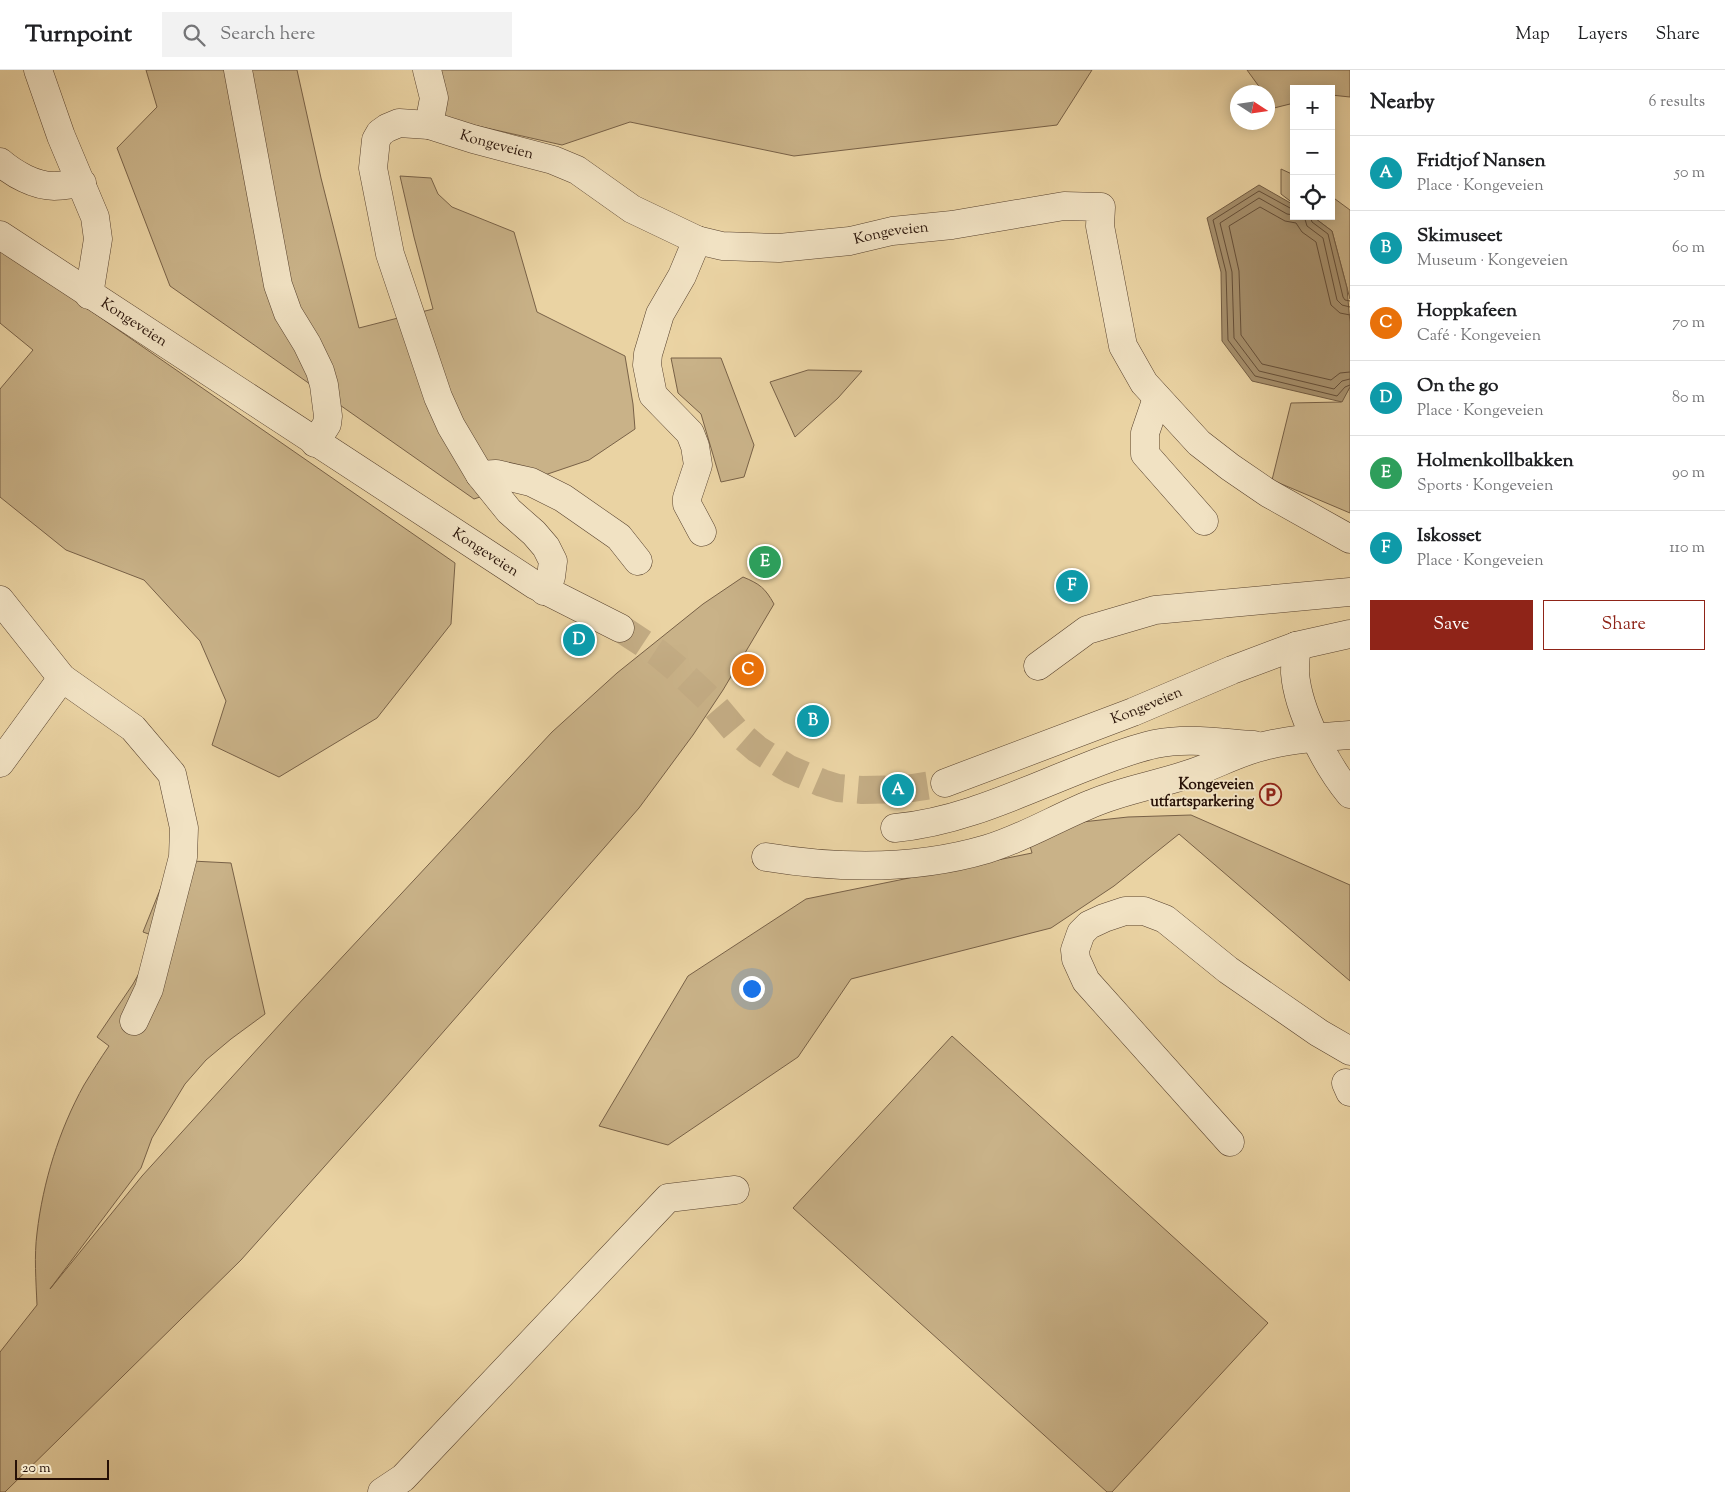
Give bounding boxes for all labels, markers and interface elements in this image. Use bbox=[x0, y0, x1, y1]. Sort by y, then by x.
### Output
search box bbox=[162, 12, 512, 57]
text: Turnpoint bbox=[25, 18, 132, 52]
icon: search bbox=[180, 21, 208, 49]
text: Search here bbox=[220, 21, 315, 48]
text: Map bbox=[1515, 22, 1550, 48]
text: Layers bbox=[1578, 22, 1628, 48]
text: Share bbox=[1656, 22, 1700, 48]
north arrow bbox=[1230, 85, 1275, 130]
map controls bbox=[1290, 85, 1335, 220]
button: + bbox=[1290, 85, 1335, 130]
text: Nearby bbox=[1370, 88, 1435, 118]
text: 6 results bbox=[1649, 91, 1705, 114]
street label: Kongeveien bbox=[457, 125, 536, 165]
button: − bbox=[1290, 130, 1335, 175]
text: Fridtjof Nansen bbox=[1417, 148, 1546, 175]
text: A bbox=[1380, 162, 1393, 185]
text: 50 m bbox=[1674, 162, 1705, 185]
button: locate bbox=[1290, 175, 1335, 220]
text: Place · Kongeveien bbox=[1417, 175, 1544, 198]
street label: Kongeveien bbox=[852, 217, 930, 250]
text: Skimuseet bbox=[1417, 223, 1502, 250]
text: B bbox=[1381, 237, 1391, 260]
text: 60 m bbox=[1672, 237, 1705, 260]
text: Museum · Kongeveien bbox=[1417, 250, 1568, 273]
street label: Kongeveien bbox=[96, 293, 171, 352]
text: Hoppkafeen bbox=[1417, 298, 1517, 325]
text: C bbox=[1380, 312, 1392, 335]
text: 70 m bbox=[1672, 312, 1705, 335]
text: Café · Kongeveien bbox=[1417, 325, 1541, 348]
text: On the go bbox=[1417, 373, 1498, 400]
text: D bbox=[1380, 387, 1392, 410]
text: 80 m bbox=[1672, 387, 1705, 410]
text: Place · Kongeveien bbox=[1417, 400, 1544, 423]
text: Holmenkollbakken bbox=[1417, 448, 1574, 475]
text: E bbox=[1381, 462, 1391, 485]
text: 90 m bbox=[1672, 462, 1705, 485]
text: Sports · Kongeveien bbox=[1417, 475, 1553, 498]
street label: Kongeveien bbox=[448, 523, 523, 582]
text: Iskosset bbox=[1417, 523, 1481, 550]
text: F bbox=[1382, 537, 1390, 560]
text: 110 m bbox=[1669, 537, 1705, 560]
pin: E bbox=[749, 543, 781, 581]
text: Place · Kongeveien bbox=[1417, 550, 1544, 573]
pin: F bbox=[1056, 567, 1088, 605]
button: Save bbox=[1370, 600, 1533, 650]
button: Share bbox=[1543, 600, 1705, 650]
pin: D bbox=[563, 621, 595, 659]
pin: C bbox=[732, 651, 764, 689]
street label: Kongeveien bbox=[1108, 682, 1186, 730]
pin: B bbox=[797, 702, 829, 740]
pin: A bbox=[882, 771, 914, 809]
place label: Kongeveien utfartsparkering bbox=[1150, 775, 1255, 813]
parking icon: Kongeveien utfartsparkering bbox=[1258, 782, 1282, 806]
your location bbox=[739, 976, 765, 1002]
scale bar bbox=[15, 1457, 109, 1480]
text: 20 m bbox=[22, 1459, 51, 1479]

